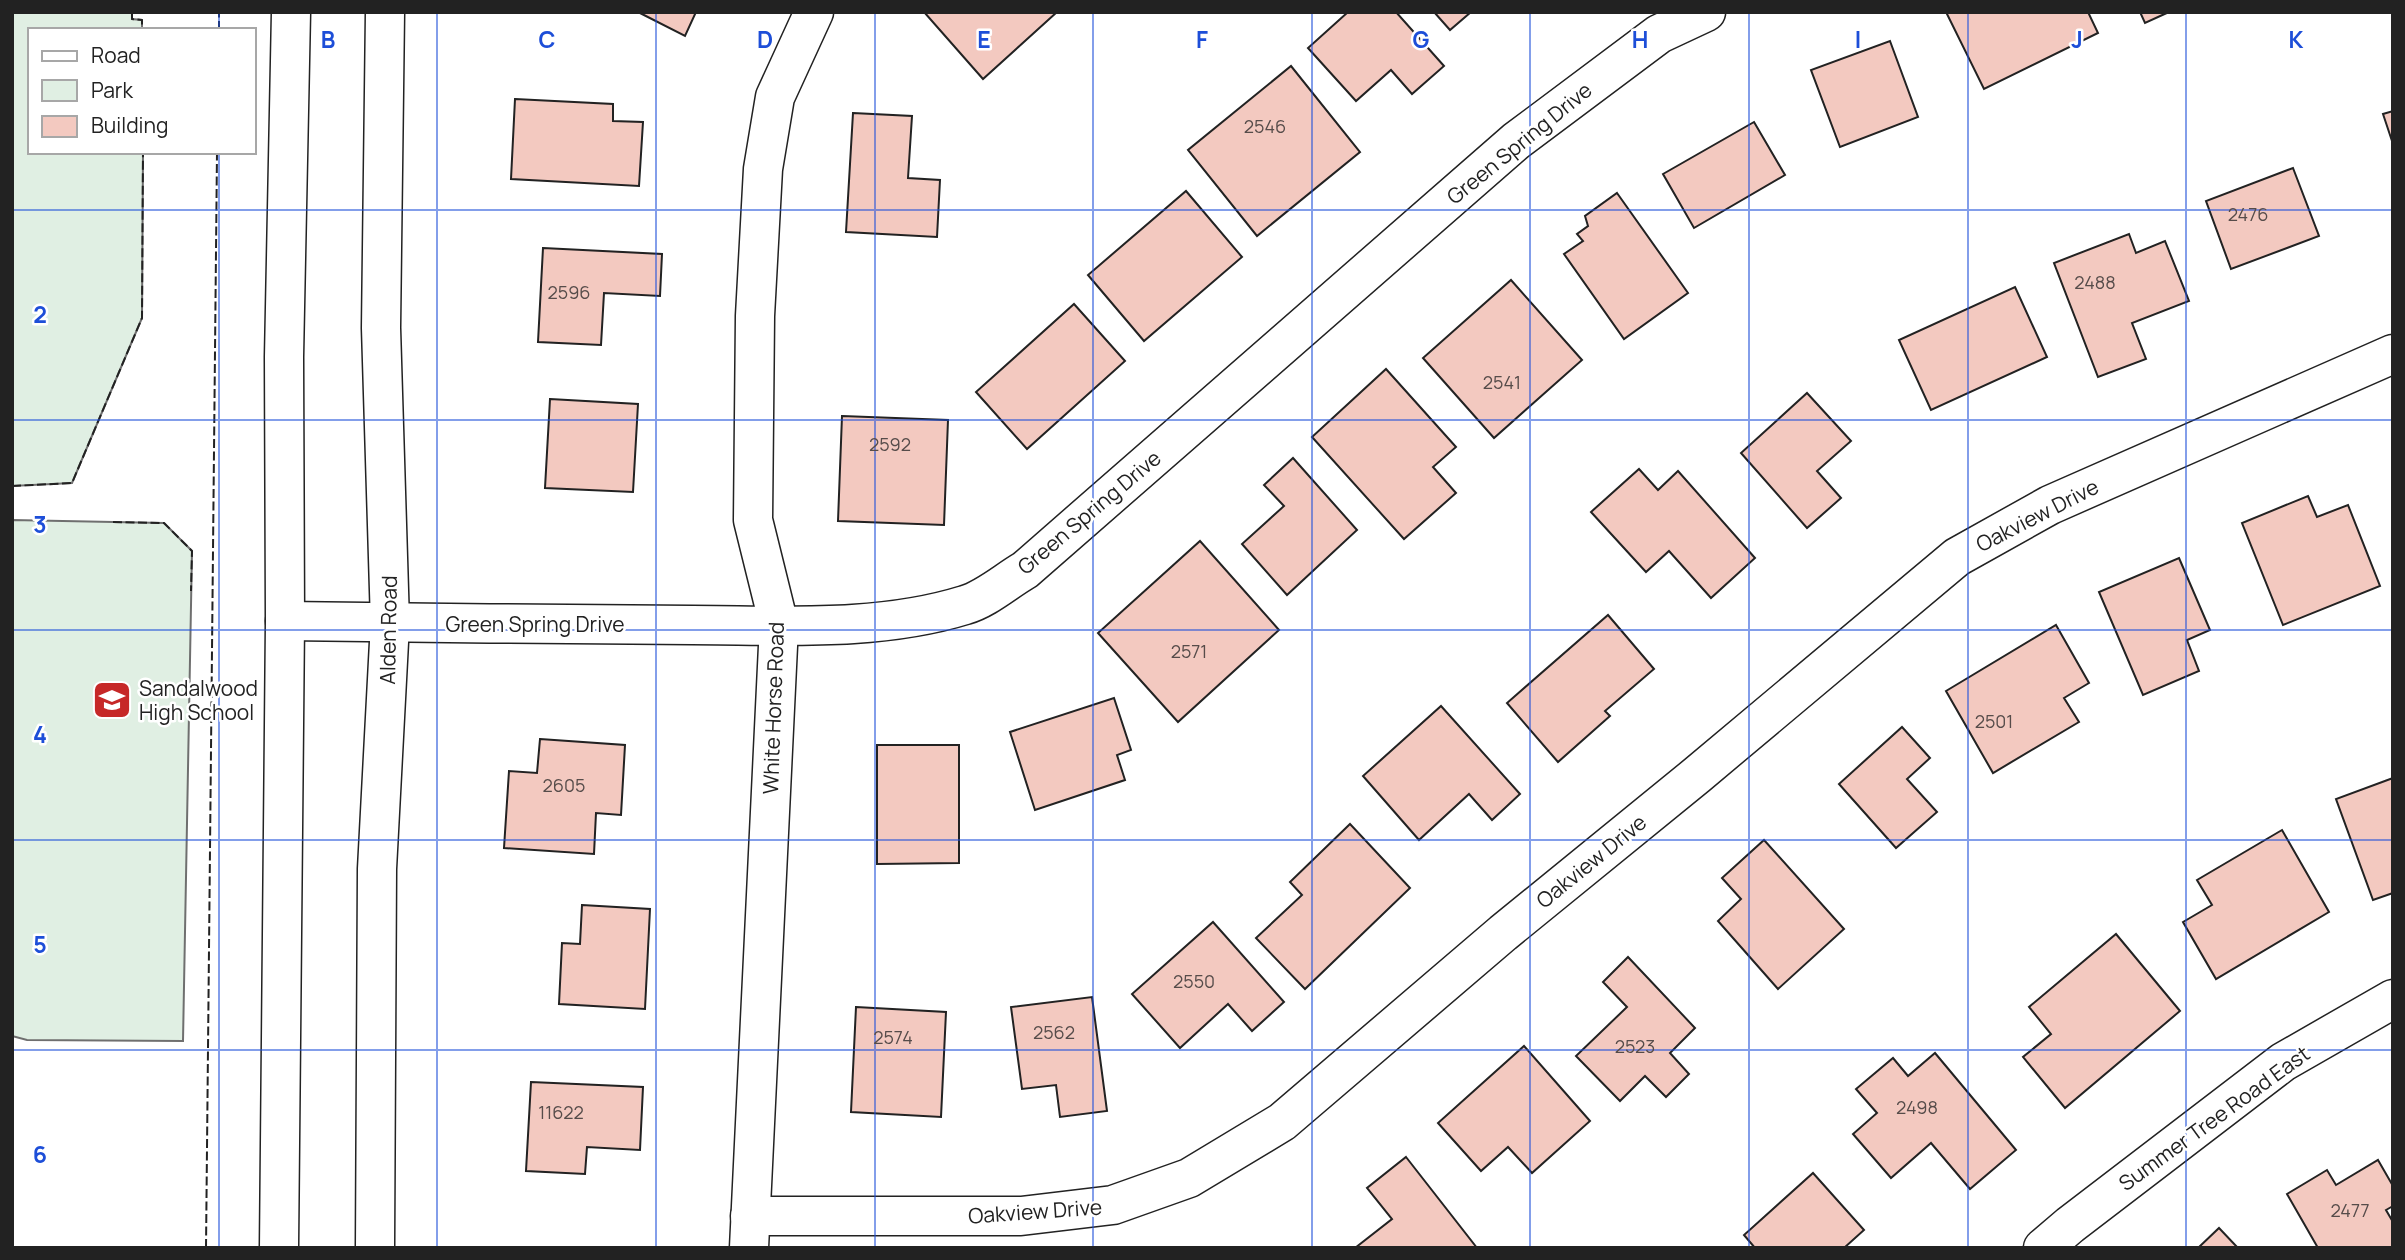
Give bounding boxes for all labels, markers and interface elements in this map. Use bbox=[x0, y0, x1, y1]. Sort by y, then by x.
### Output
text: B bbox=[321, 23, 335, 55]
text: C bbox=[539, 23, 556, 55]
text: D bbox=[757, 23, 773, 55]
text: E bbox=[977, 23, 991, 55]
text: F bbox=[1196, 23, 1208, 55]
text: G bbox=[1413, 23, 1430, 55]
text: H bbox=[1632, 23, 1648, 55]
text: I bbox=[1855, 23, 1861, 55]
text: J bbox=[2071, 23, 2083, 55]
text: K bbox=[2289, 23, 2304, 55]
legend bbox=[28, 28, 256, 154]
text: Road bbox=[91, 41, 141, 69]
text: Park bbox=[91, 76, 133, 104]
street label: Green Spring Drive bbox=[1441, 76, 1597, 210]
text: Building bbox=[91, 111, 168, 139]
house number: 2546 bbox=[1244, 114, 1286, 138]
house number: 2476 bbox=[2228, 202, 2268, 226]
house number: 2488 bbox=[2074, 270, 2116, 294]
house number: 2596 bbox=[548, 280, 591, 304]
text: 2 bbox=[33, 298, 47, 330]
house number: 2541 bbox=[1483, 370, 1521, 394]
house number: 2592 bbox=[869, 432, 911, 456]
street label: Green Spring Drive bbox=[1011, 444, 1167, 580]
street label: Oakview Drive bbox=[1971, 472, 2103, 558]
text: 3 bbox=[33, 508, 47, 540]
street label: Alden Road bbox=[373, 575, 403, 685]
street label: Green Spring Drive bbox=[445, 610, 625, 638]
street label: White Horse Road bbox=[756, 621, 790, 795]
house number: 2571 bbox=[1171, 639, 1207, 663]
place label: Sandalwood High School bbox=[139, 674, 258, 726]
school or university icon: Sandalwood High School bbox=[91, 679, 133, 721]
house number: 2501 bbox=[1975, 709, 2013, 733]
text: 4 bbox=[33, 718, 47, 750]
house number: 2605 bbox=[543, 773, 585, 797]
street label: Oakview Drive bbox=[1530, 808, 1652, 914]
text: 5 bbox=[33, 928, 47, 960]
house number: 2550 bbox=[1173, 969, 1215, 993]
house number: 2562 bbox=[1033, 1020, 1075, 1044]
house number: 2574 bbox=[873, 1025, 913, 1049]
house number: 2523 bbox=[1615, 1034, 1655, 1058]
street label: Summer Tree Road East bbox=[2113, 1039, 2315, 1197]
house number: 2498 bbox=[1896, 1095, 1938, 1119]
house number: 11622 bbox=[538, 1100, 584, 1124]
text: 6 bbox=[33, 1138, 47, 1170]
street label: Oakview Drive bbox=[967, 1192, 1103, 1230]
house number: 2477 bbox=[2330, 1198, 2370, 1222]

